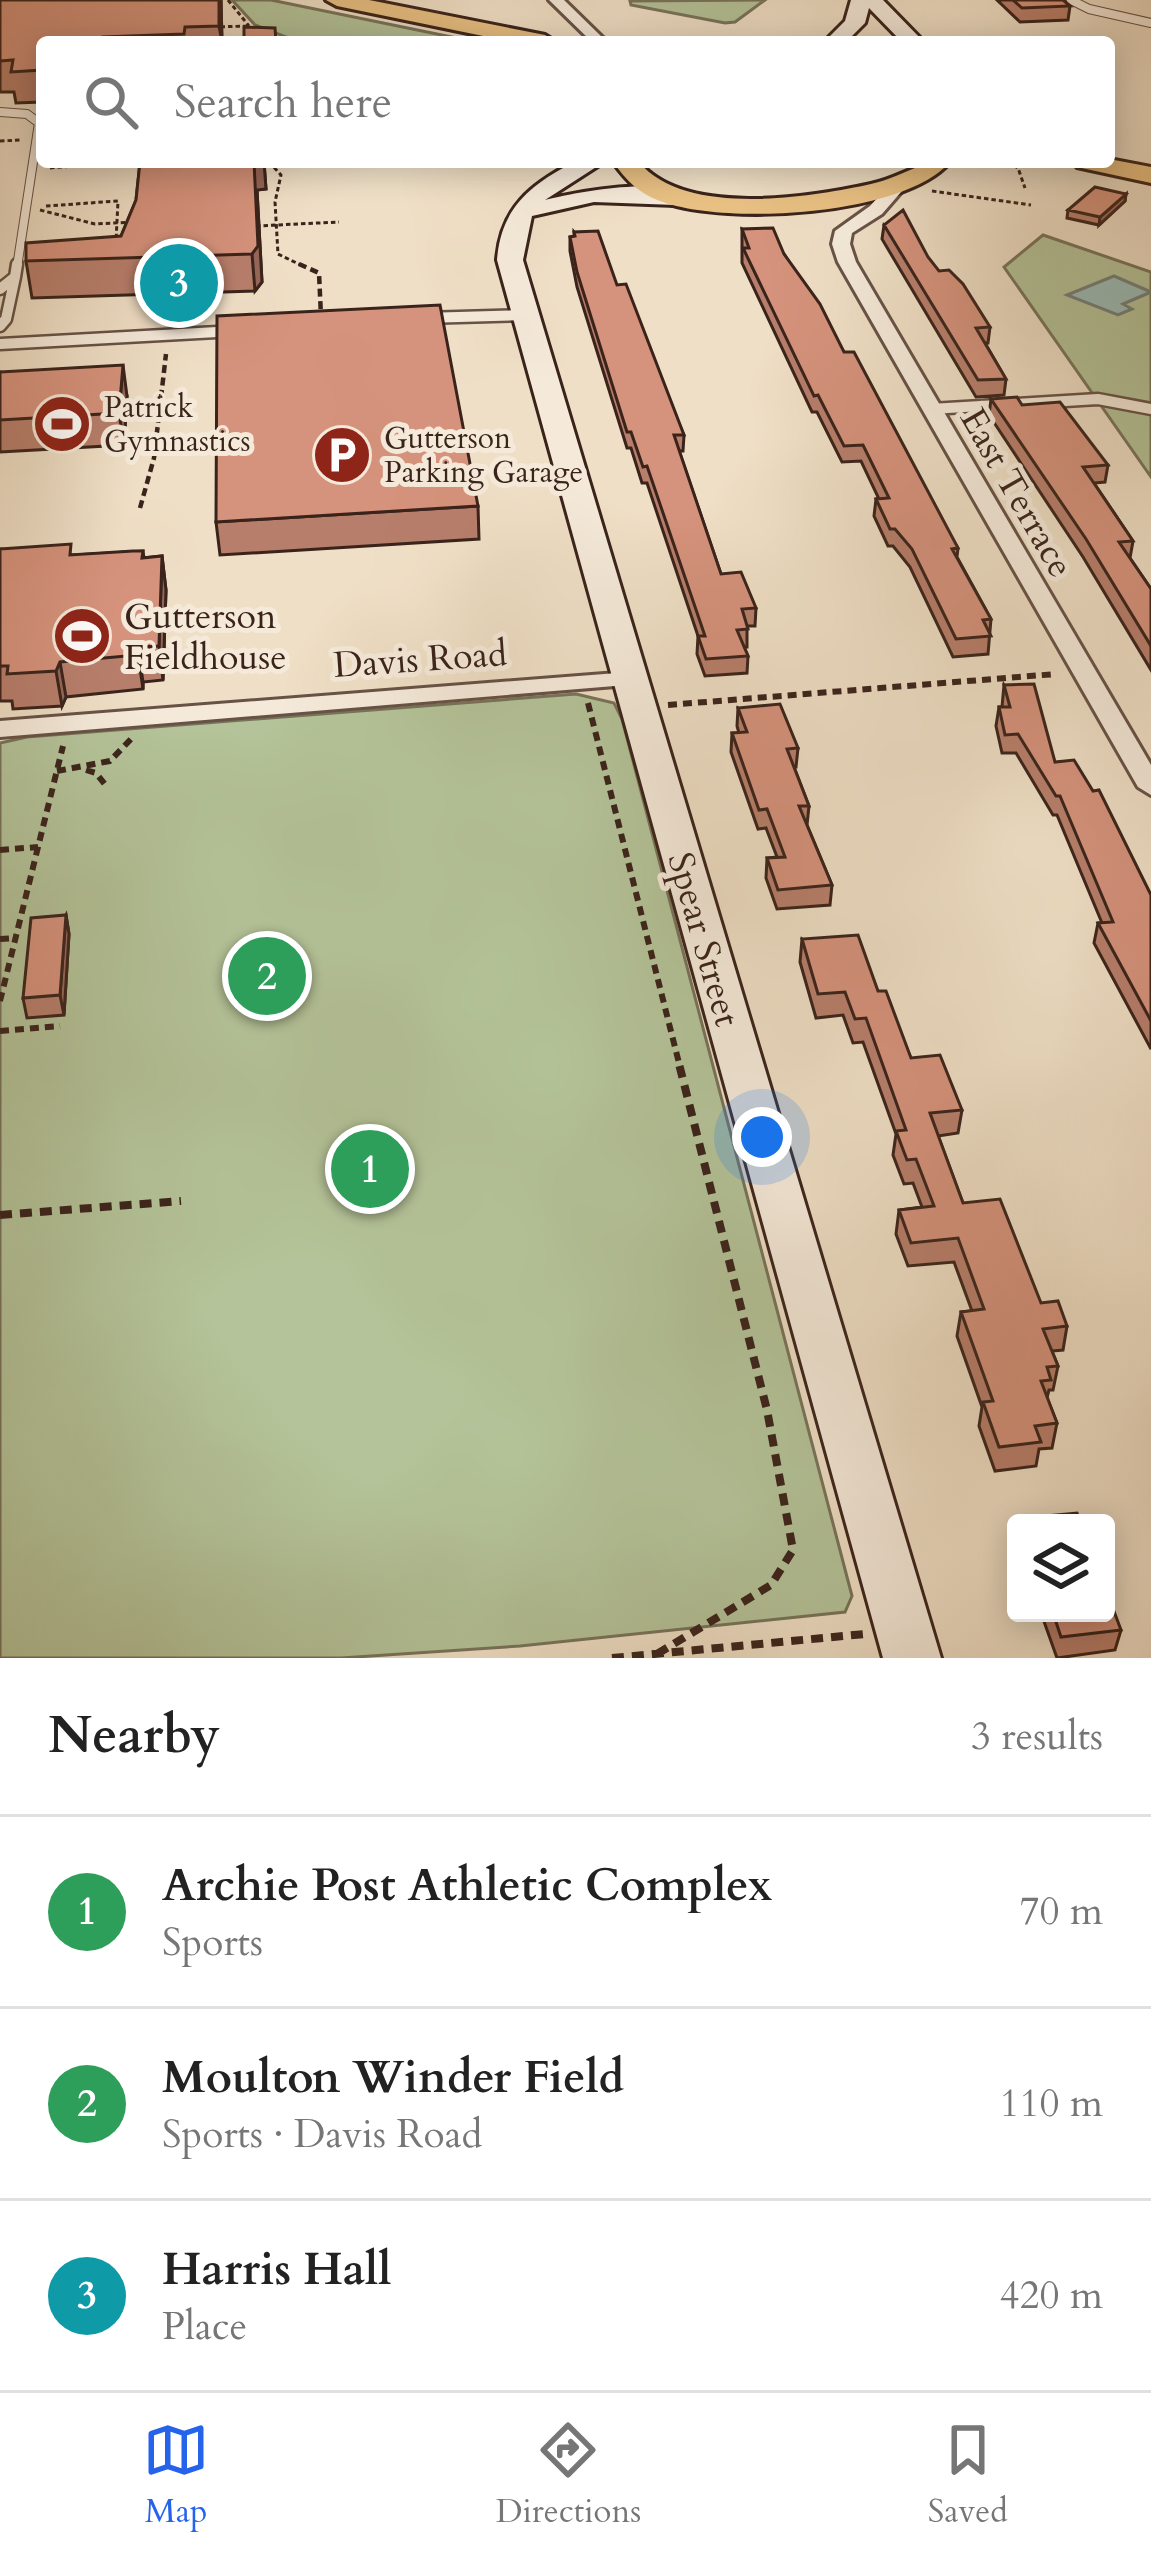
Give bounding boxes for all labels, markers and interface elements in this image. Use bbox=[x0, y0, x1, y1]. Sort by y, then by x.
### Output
search box bbox=[36, 36, 1115, 168]
icon: search bbox=[78, 69, 144, 135]
text: Search here bbox=[174, 72, 392, 133]
pin: 3 bbox=[140, 238, 218, 328]
place label: Patrick Gymnastics bbox=[104, 387, 251, 462]
sports icon: Patrick Gymnastics bbox=[31, 393, 93, 455]
street label: East Terrace bbox=[948, 399, 1085, 586]
place label: Gutterson Parking Garage bbox=[384, 418, 583, 493]
parking icon: Gutterson Parking Garage bbox=[311, 424, 373, 486]
place label: Gutterson Fieldhouse bbox=[124, 592, 287, 682]
sports icon: Gutterson Fieldhouse bbox=[51, 605, 113, 667]
street label: Davis Road bbox=[332, 629, 509, 690]
street label: Spear Street bbox=[655, 847, 752, 1032]
pin: 2 bbox=[228, 931, 306, 1021]
your location bbox=[732, 1107, 792, 1167]
pin: 1 bbox=[331, 1124, 409, 1214]
map controls bbox=[1007, 1514, 1115, 1622]
button: layers bbox=[1007, 1514, 1115, 1622]
text: Nearby bbox=[48, 1701, 220, 1771]
text: 3 results bbox=[971, 1710, 1103, 1763]
text: Archie Post Athletic Complex bbox=[162, 1855, 772, 1916]
text: 1 bbox=[77, 1885, 97, 1938]
text: 70 m bbox=[1020, 1885, 1103, 1938]
text: Sports bbox=[162, 1916, 263, 1969]
text: Moulton Winder Field bbox=[162, 2047, 624, 2108]
text: 2 bbox=[77, 2077, 97, 2130]
text: 110 m bbox=[1000, 2077, 1103, 2130]
text: Sports · Davis Road bbox=[162, 2108, 482, 2161]
text: Harris Hall bbox=[162, 2239, 391, 2300]
text: 3 bbox=[77, 2269, 97, 2322]
text: 420 m bbox=[1000, 2269, 1103, 2322]
text: Place bbox=[162, 2300, 247, 2353]
tab: Map bbox=[143, 2417, 209, 2534]
tab: Directions bbox=[496, 2417, 641, 2534]
tab: Saved bbox=[928, 2417, 1008, 2534]

